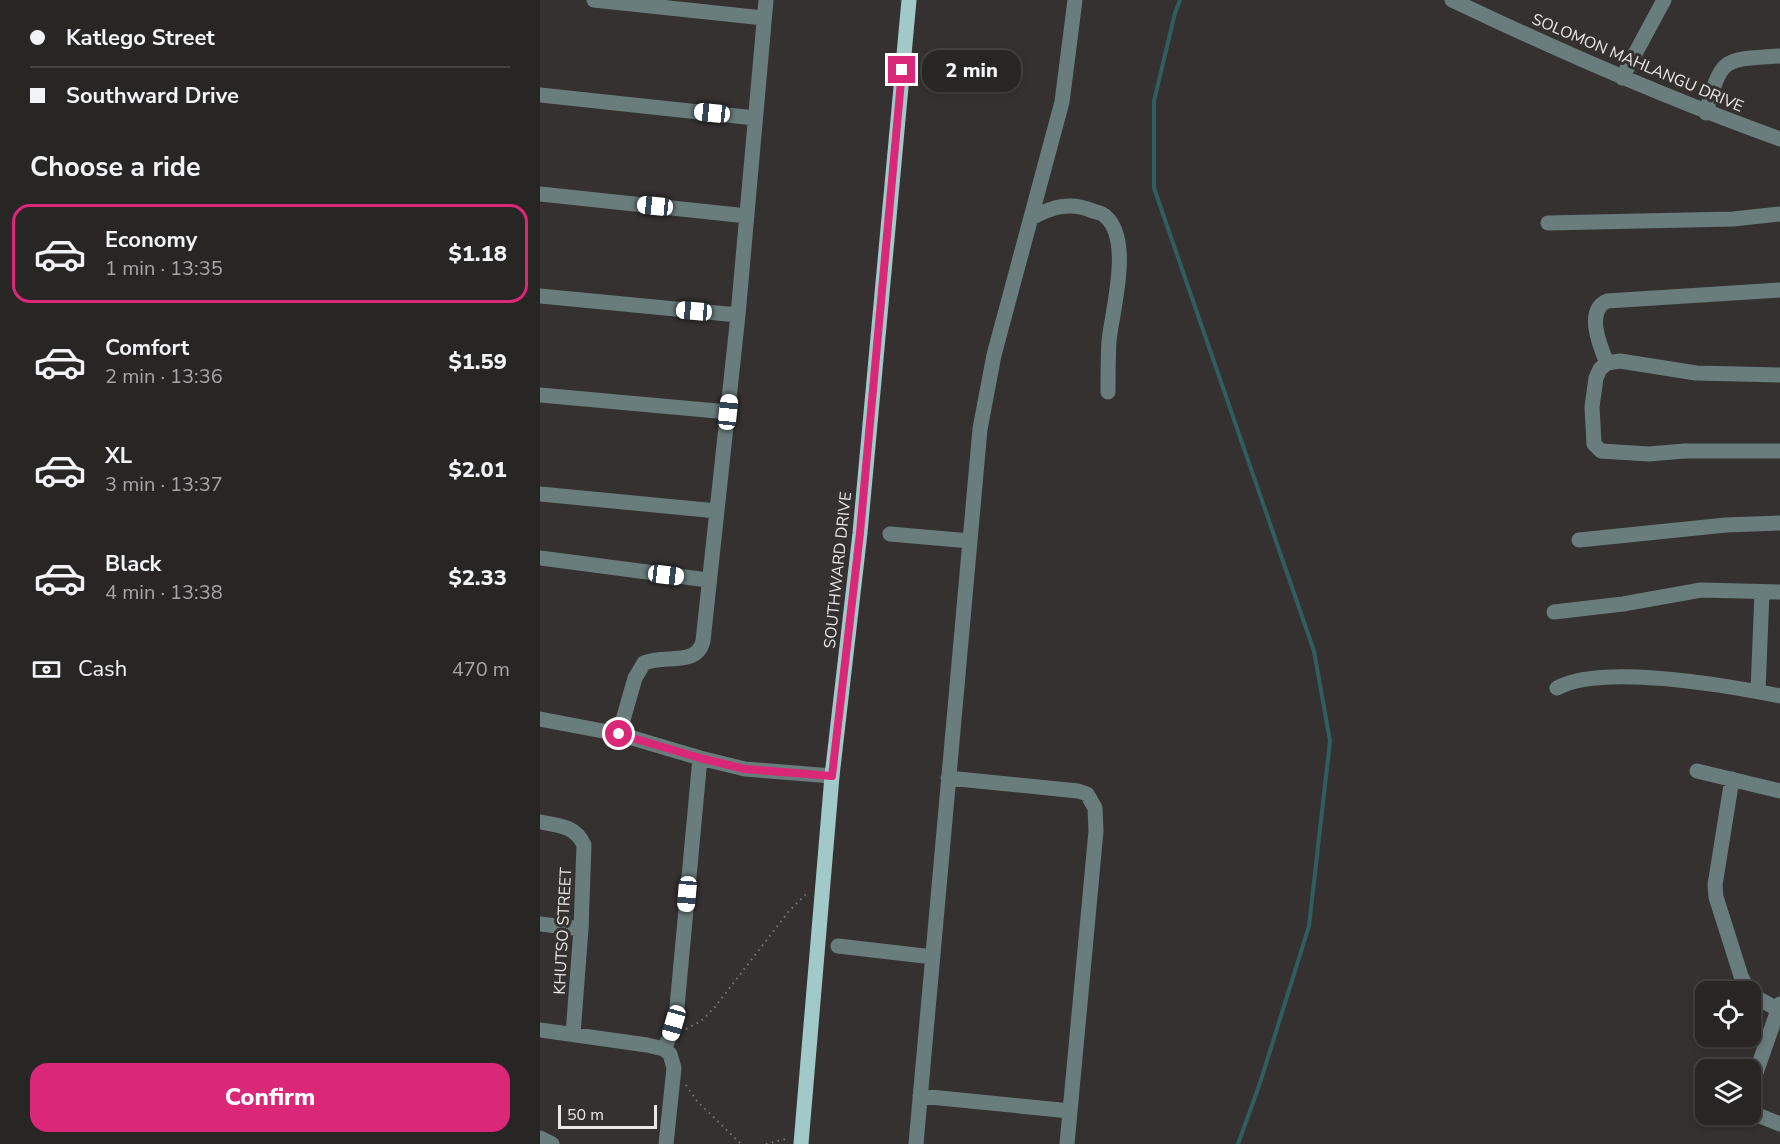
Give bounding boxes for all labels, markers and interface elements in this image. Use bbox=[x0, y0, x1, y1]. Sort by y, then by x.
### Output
street label: SOLOMON MAHLANGU DRIVE bbox=[1528, 8, 1747, 118]
text: Katlego Street bbox=[66, 23, 215, 53]
callout: 2 min bbox=[923, 49, 1022, 91]
route end bbox=[888, 56, 915, 83]
text: 2 min bbox=[945, 57, 998, 84]
text: Southward Drive bbox=[66, 81, 239, 111]
car bbox=[693, 102, 731, 124]
text: Choose a ride bbox=[30, 149, 201, 186]
car bbox=[636, 195, 674, 217]
text: Economy bbox=[105, 225, 197, 255]
icon: car bbox=[33, 227, 87, 281]
text: $1.18 bbox=[448, 239, 507, 269]
text: 1 min · 13:35 bbox=[105, 255, 223, 282]
car bbox=[675, 300, 713, 322]
text: Comfort bbox=[105, 333, 189, 363]
icon: car bbox=[33, 335, 87, 389]
text: $1.59 bbox=[448, 347, 507, 377]
text: 2 min · 13:36 bbox=[105, 363, 223, 390]
car bbox=[717, 393, 739, 431]
text: XL bbox=[105, 441, 132, 471]
icon: car bbox=[33, 443, 87, 497]
text: $2.01 bbox=[448, 455, 507, 485]
text: 3 min · 13:37 bbox=[105, 471, 223, 498]
street label: SOUTHWARD DRIVE bbox=[819, 491, 857, 650]
text: Black bbox=[105, 549, 161, 579]
icon: car bbox=[33, 551, 87, 605]
text: $2.33 bbox=[448, 563, 507, 593]
car bbox=[647, 564, 685, 586]
text: 4 min · 13:38 bbox=[105, 579, 223, 606]
icon: cash bbox=[30, 653, 63, 686]
text: Cash bbox=[78, 654, 127, 684]
text: 470 m bbox=[452, 656, 510, 683]
route start bbox=[605, 720, 632, 747]
street label: KHUTSO STREET bbox=[549, 867, 577, 995]
car bbox=[676, 875, 698, 913]
map controls bbox=[1695, 981, 1761, 1125]
button: locate bbox=[1695, 981, 1761, 1047]
car bbox=[660, 1003, 688, 1043]
button: layers bbox=[1695, 1059, 1761, 1125]
button: Confirm bbox=[30, 1063, 510, 1132]
scale bar bbox=[558, 1102, 657, 1130]
text: 50 m bbox=[567, 1104, 604, 1126]

